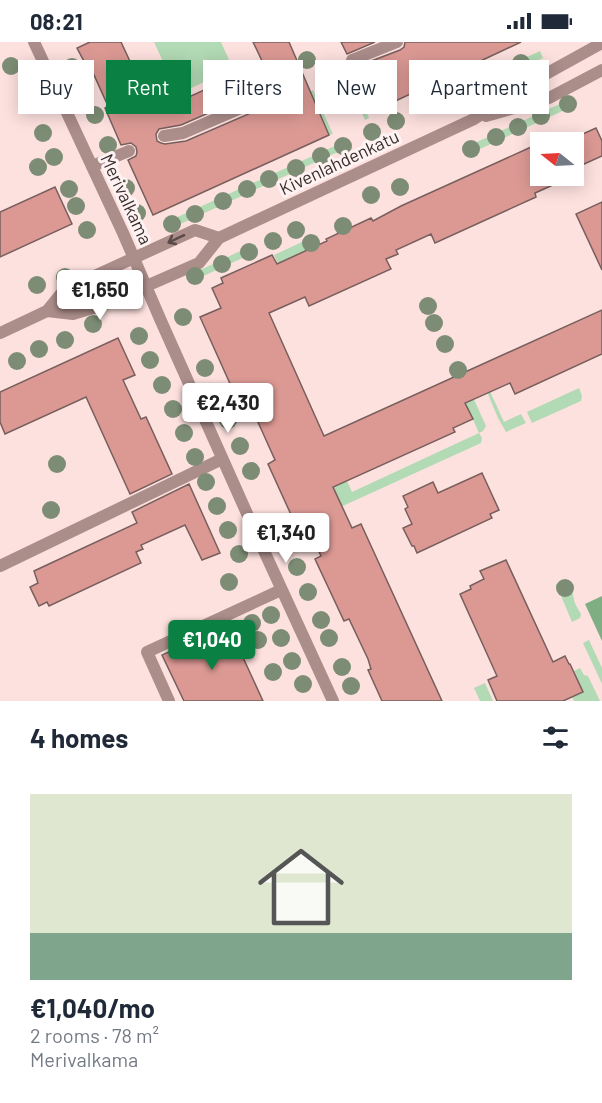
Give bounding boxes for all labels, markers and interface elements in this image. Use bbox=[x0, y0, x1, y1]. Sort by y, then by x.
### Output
text: 08:21 bbox=[30, 8, 82, 34]
chip: Buy bbox=[18, 60, 94, 114]
chip: Rent bbox=[106, 60, 191, 114]
chip: Filters bbox=[203, 60, 303, 114]
chip: New bbox=[315, 60, 397, 114]
chip: Apartment bbox=[409, 60, 549, 114]
street label: Kivenlahdenkatu bbox=[276, 125, 402, 199]
north arrow bbox=[530, 132, 584, 186]
map controls bbox=[530, 132, 584, 186]
street label: Merivalkama bbox=[96, 150, 158, 248]
one-way arrow bbox=[168, 233, 186, 245]
pin: €1,650 bbox=[51, 270, 149, 321]
text: €1,650 bbox=[71, 277, 129, 301]
pin: €2,430 bbox=[179, 383, 277, 434]
text: €2,430 bbox=[196, 390, 260, 414]
pin: €1,340 bbox=[237, 513, 335, 564]
text: €1,340 bbox=[256, 520, 316, 544]
pin: €1,040 bbox=[163, 620, 261, 671]
text: €1,040 bbox=[182, 627, 242, 651]
icon: filters bbox=[539, 721, 572, 754]
text: 4 homes bbox=[30, 722, 128, 753]
icon: home bbox=[247, 833, 355, 941]
text: €1,040/mo bbox=[30, 992, 155, 1023]
text: 2 rooms · 78 m² bbox=[30, 1023, 159, 1047]
text: Merivalkama bbox=[30, 1047, 138, 1071]

